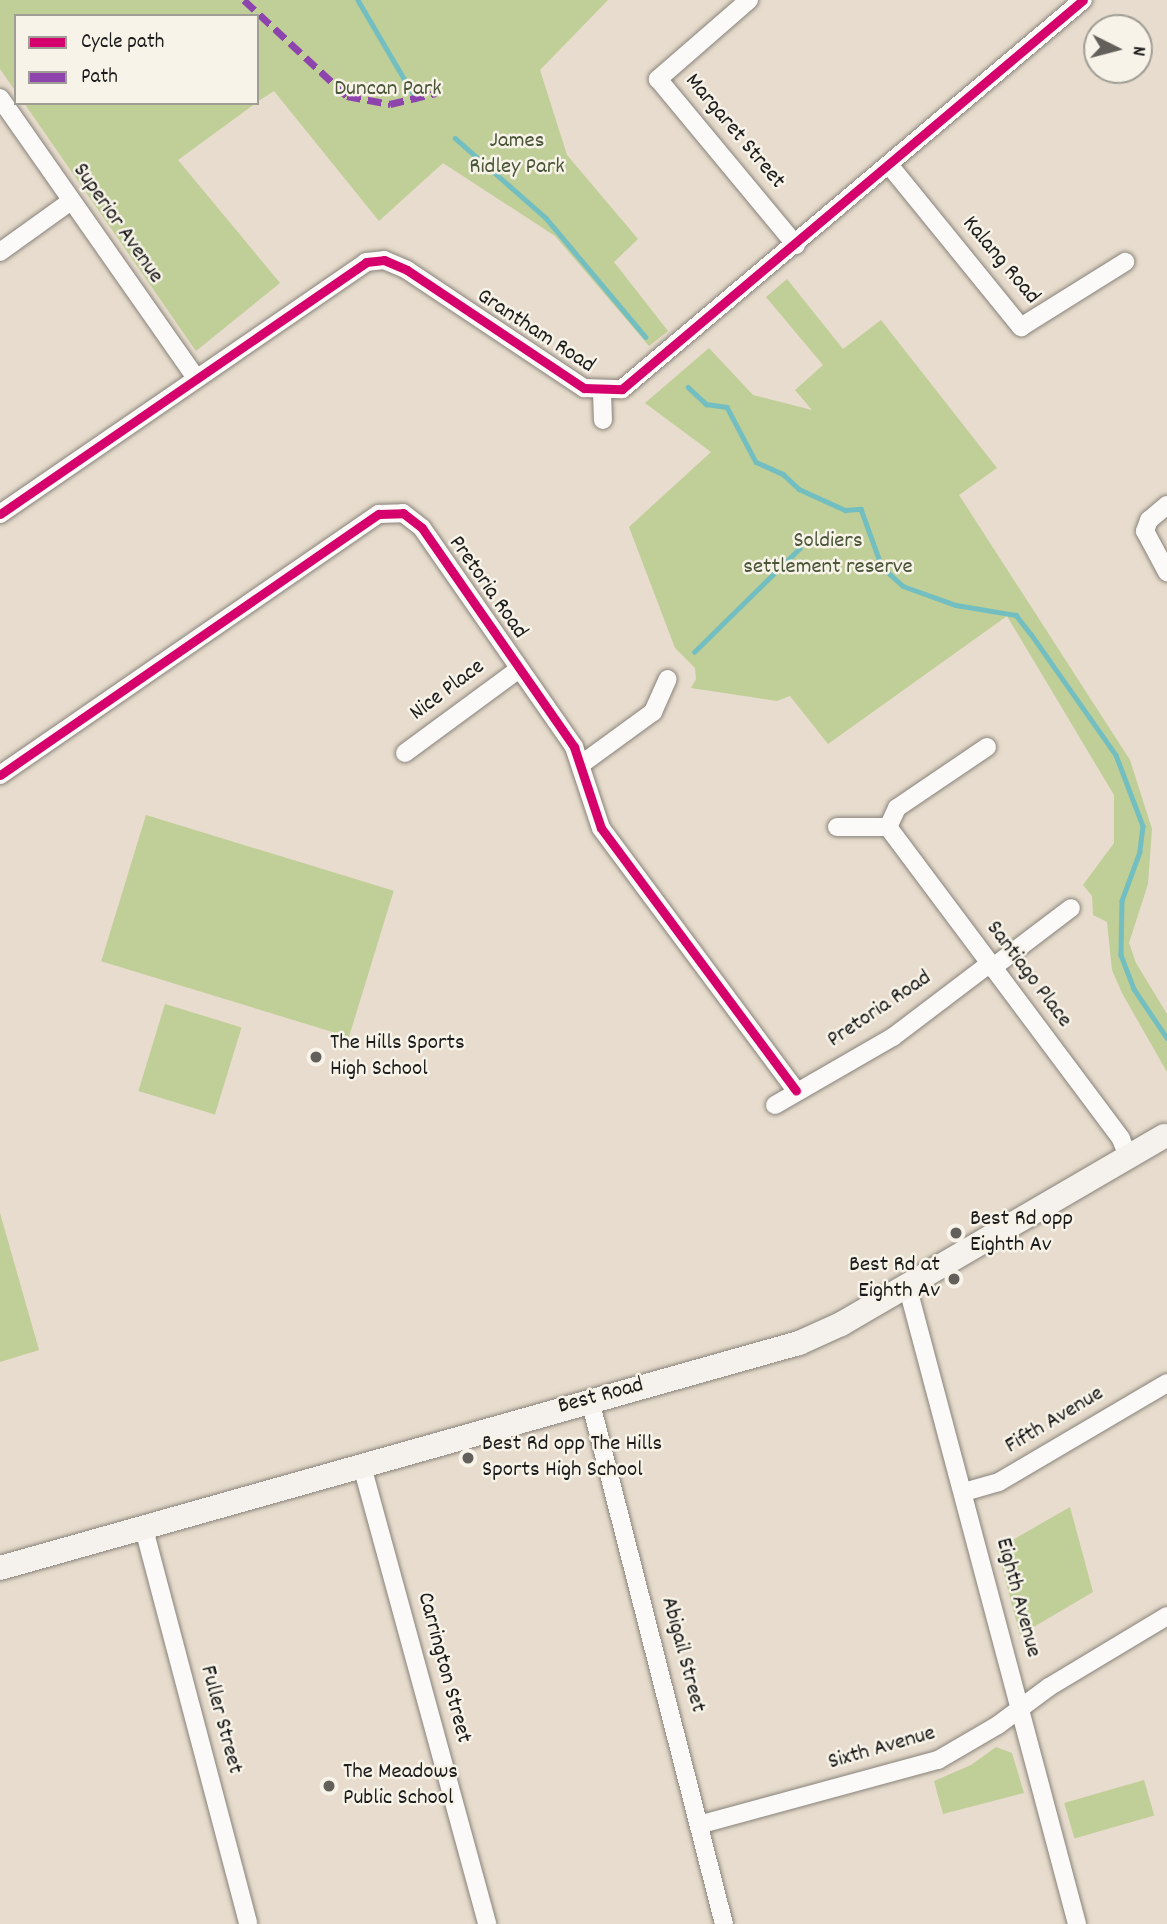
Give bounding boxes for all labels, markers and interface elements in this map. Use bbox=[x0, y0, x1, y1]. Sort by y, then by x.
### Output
legend bbox=[14, 14, 259, 105]
north arrow bbox=[1083, 14, 1153, 84]
text: Cycle path bbox=[81, 28, 164, 58]
text: N bbox=[1123, 45, 1151, 57]
text: Path bbox=[81, 63, 118, 93]
street label: Margaret Street bbox=[678, 69, 790, 195]
park label: Duncan Park bbox=[334, 76, 442, 104]
park label: James Ridley Park bbox=[469, 128, 565, 182]
street label: Superior Avenue bbox=[65, 159, 169, 289]
street label: Kalang Road bbox=[955, 211, 1045, 311]
street label: Grantham Road bbox=[471, 284, 599, 380]
park label: Soldiers settlement reserve bbox=[743, 528, 913, 582]
street label: Pretoria Road bbox=[441, 531, 533, 645]
street label: Nice Place bbox=[405, 654, 491, 728]
street label: Santiago Place bbox=[979, 916, 1077, 1034]
street label: Pretoria Road bbox=[823, 965, 937, 1055]
place label: The Hills Sports High School bbox=[330, 1030, 465, 1084]
marker: The Hills Sports High School bbox=[308, 1049, 324, 1065]
place label: Best Rd opp Eighth Av bbox=[970, 1206, 1073, 1260]
marker: Best Rd opp Eighth Av bbox=[948, 1225, 964, 1241]
place label: Best Rd at Eighth Av bbox=[849, 1252, 940, 1306]
marker: Best Rd at Eighth Av bbox=[946, 1271, 962, 1287]
street label: Best Road bbox=[555, 1372, 647, 1422]
street label: Fifth Avenue bbox=[1001, 1381, 1109, 1461]
place label: Best Rd opp The Hills Sports High School bbox=[482, 1431, 662, 1485]
marker: Best Rd opp The Hills Sports High School bbox=[460, 1450, 476, 1466]
street label: Eighth Avenue bbox=[988, 1535, 1046, 1661]
street label: Carrington Street bbox=[410, 1590, 476, 1746]
street label: Abigail Street bbox=[653, 1594, 711, 1716]
street label: Fuller Street bbox=[192, 1663, 248, 1777]
street label: Sixth Avenue bbox=[825, 1721, 939, 1777]
place label: The Meadows Public School bbox=[343, 1759, 458, 1813]
marker: The Meadows Public School bbox=[321, 1778, 337, 1794]

